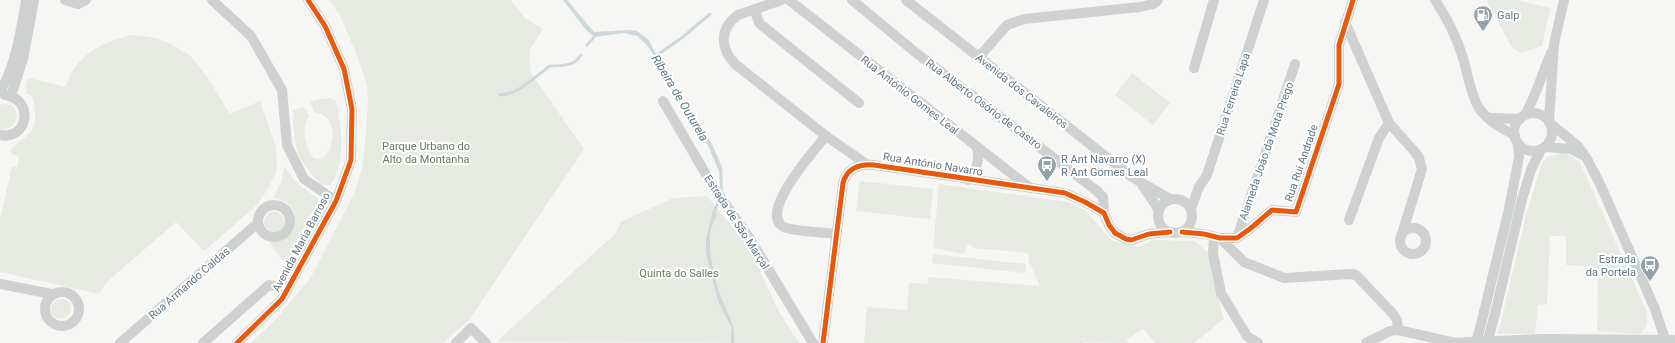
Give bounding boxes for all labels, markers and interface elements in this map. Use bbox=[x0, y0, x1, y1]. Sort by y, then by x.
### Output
fuel station icon: Galp bbox=[1472, 4, 1494, 32]
place label: Galp bbox=[1497, 9, 1519, 22]
street label: Avenida dos Cavaleiros bbox=[973, 51, 1071, 132]
street label: Rua Ferreira Lapa bbox=[1214, 51, 1253, 137]
water label: Ribeira de Outurela bbox=[649, 52, 711, 144]
street label: Rua António Gomes Leal bbox=[858, 53, 961, 138]
street label: Rua Alberto Osório de Castro bbox=[923, 57, 1044, 152]
street label: Alameda João da Mota Prego bbox=[1237, 80, 1296, 222]
street label: Rua Rui Andrade bbox=[1282, 123, 1321, 203]
park label: Parque Urbano do Alto da Montanha bbox=[382, 140, 470, 166]
street label: Rua António Navarro bbox=[882, 150, 984, 179]
place label: R Ant Navarro (X) R Ant Gomes Leal bbox=[1061, 153, 1148, 179]
bus stop icon: R Ant Navarro (X) R Ant Gomes Leal bbox=[1036, 154, 1058, 182]
street label: Estrada de São Marçal bbox=[701, 173, 772, 272]
street label: Avenida Maria Barroso bbox=[270, 190, 333, 294]
street label: Rua Armando Caldas bbox=[146, 244, 233, 322]
place label: Estrada da Portela bbox=[1586, 253, 1636, 279]
bus stop icon: Estrada da Portela bbox=[1639, 254, 1661, 282]
park label: Quinta do Salles bbox=[639, 267, 719, 280]

